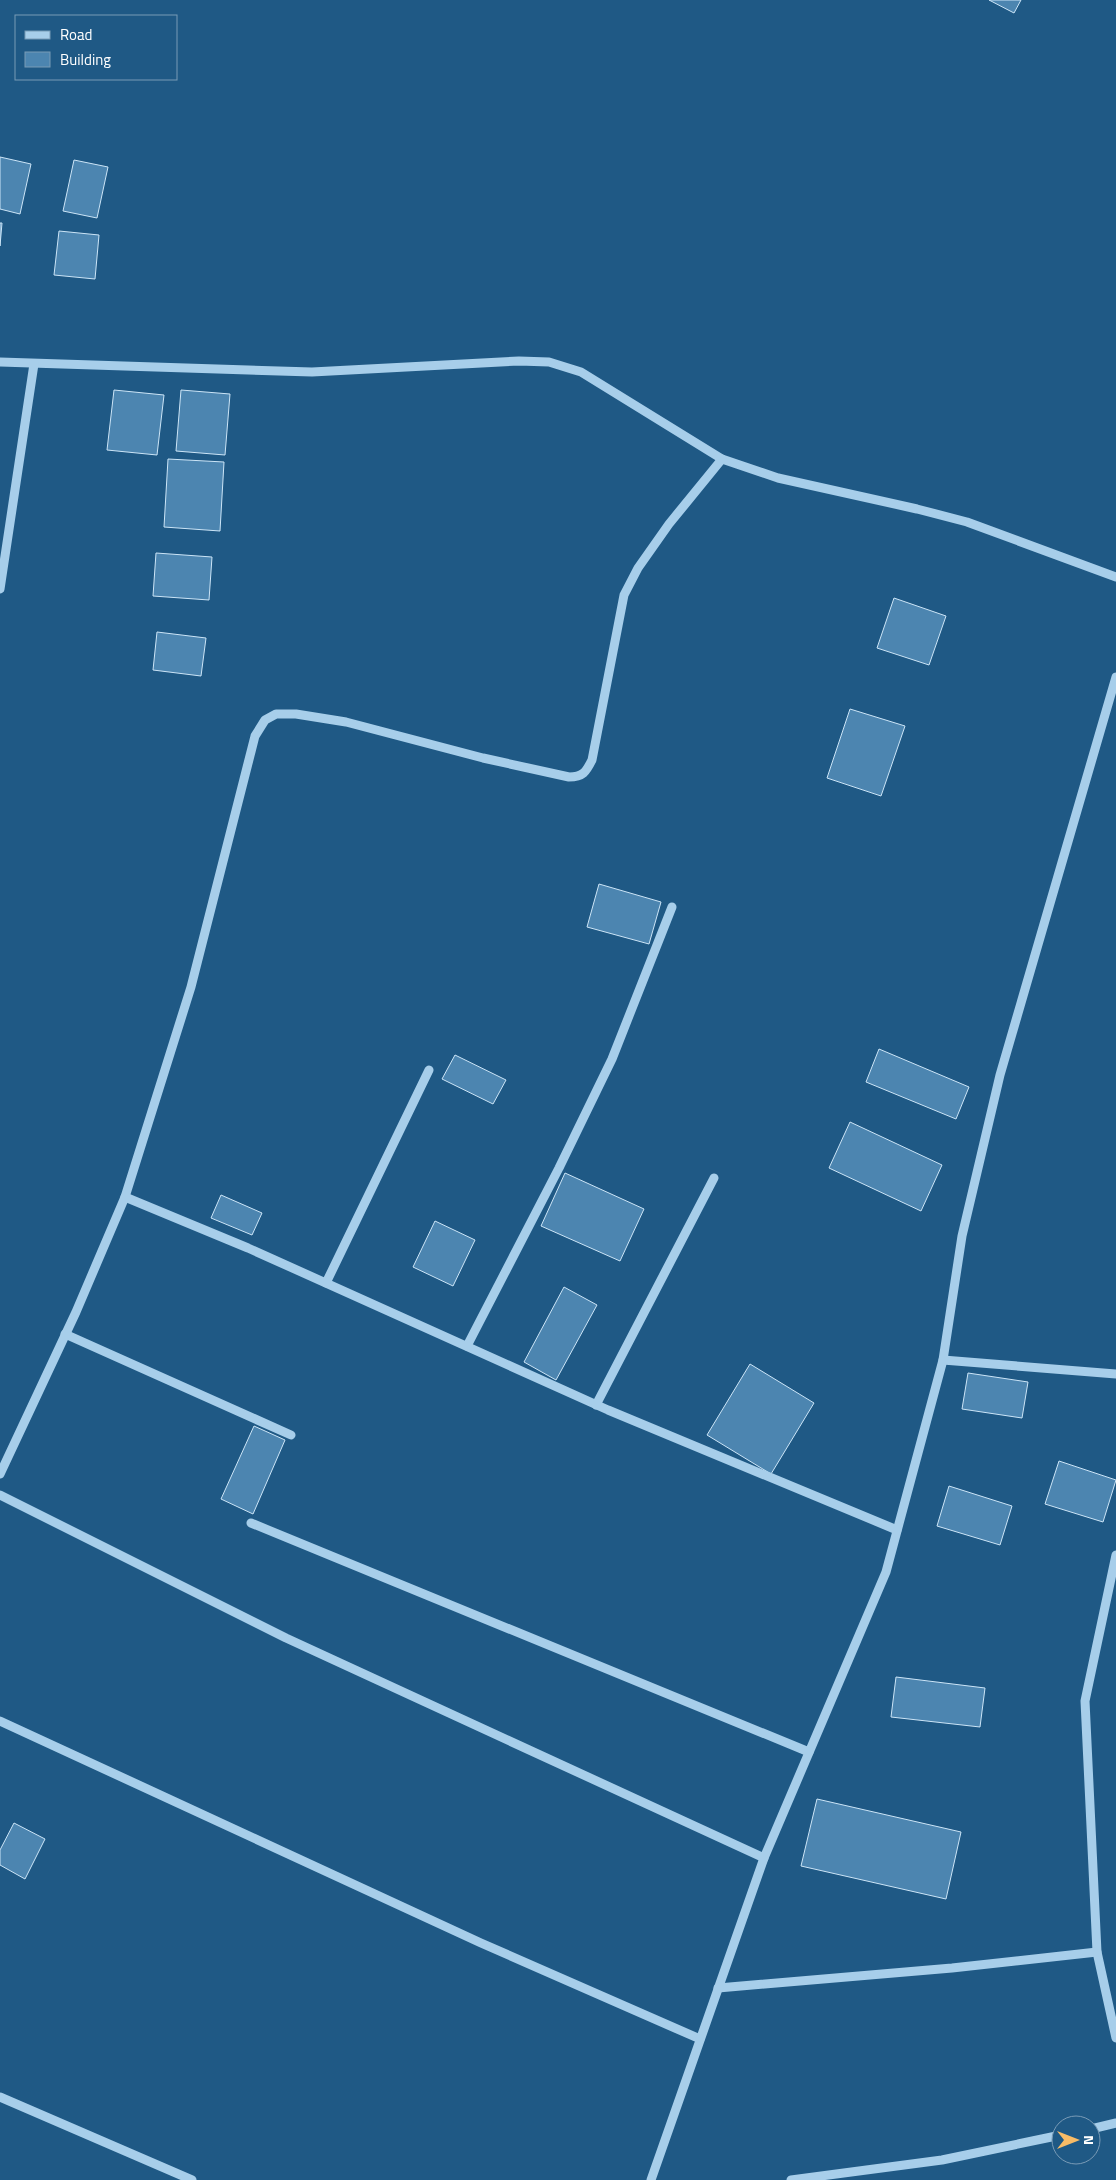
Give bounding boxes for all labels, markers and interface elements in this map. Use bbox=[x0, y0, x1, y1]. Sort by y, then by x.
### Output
legend bbox=[15, 15, 178, 80]
text: Road bbox=[60, 23, 92, 46]
text: Building bbox=[60, 48, 111, 71]
north arrow bbox=[1051, 2115, 1101, 2165]
text: N bbox=[1079, 2135, 1100, 2145]

